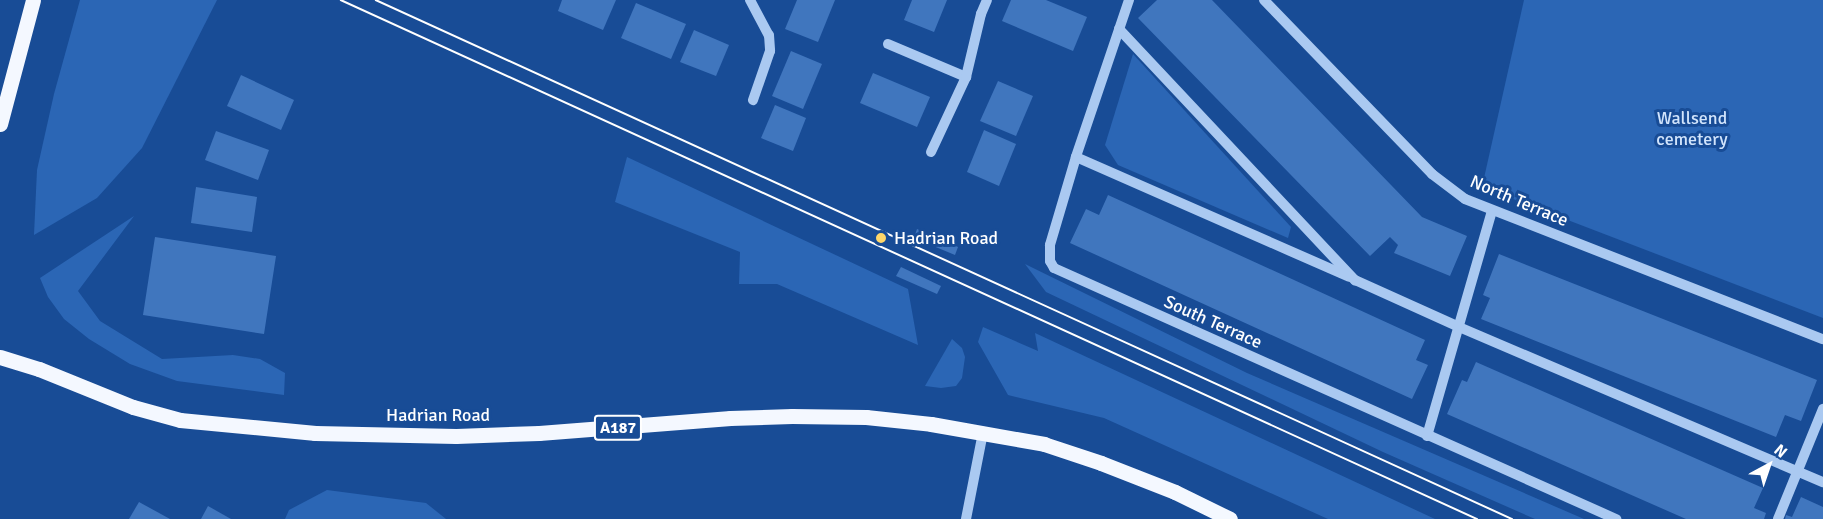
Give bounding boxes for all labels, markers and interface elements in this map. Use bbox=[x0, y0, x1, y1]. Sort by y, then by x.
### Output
park label: Wallsend cemetery bbox=[1656, 108, 1728, 150]
street label: North Terrace bbox=[1467, 171, 1571, 231]
place label: Hadrian Road bbox=[894, 227, 998, 249]
marker: Hadrian Road bbox=[872, 229, 890, 247]
street label: South Terrace bbox=[1161, 291, 1265, 353]
street label: Hadrian Road bbox=[386, 404, 490, 426]
road number: A187 bbox=[592, 415, 644, 441]
north arrow bbox=[1739, 435, 1799, 495]
text: N bbox=[1770, 440, 1791, 462]

